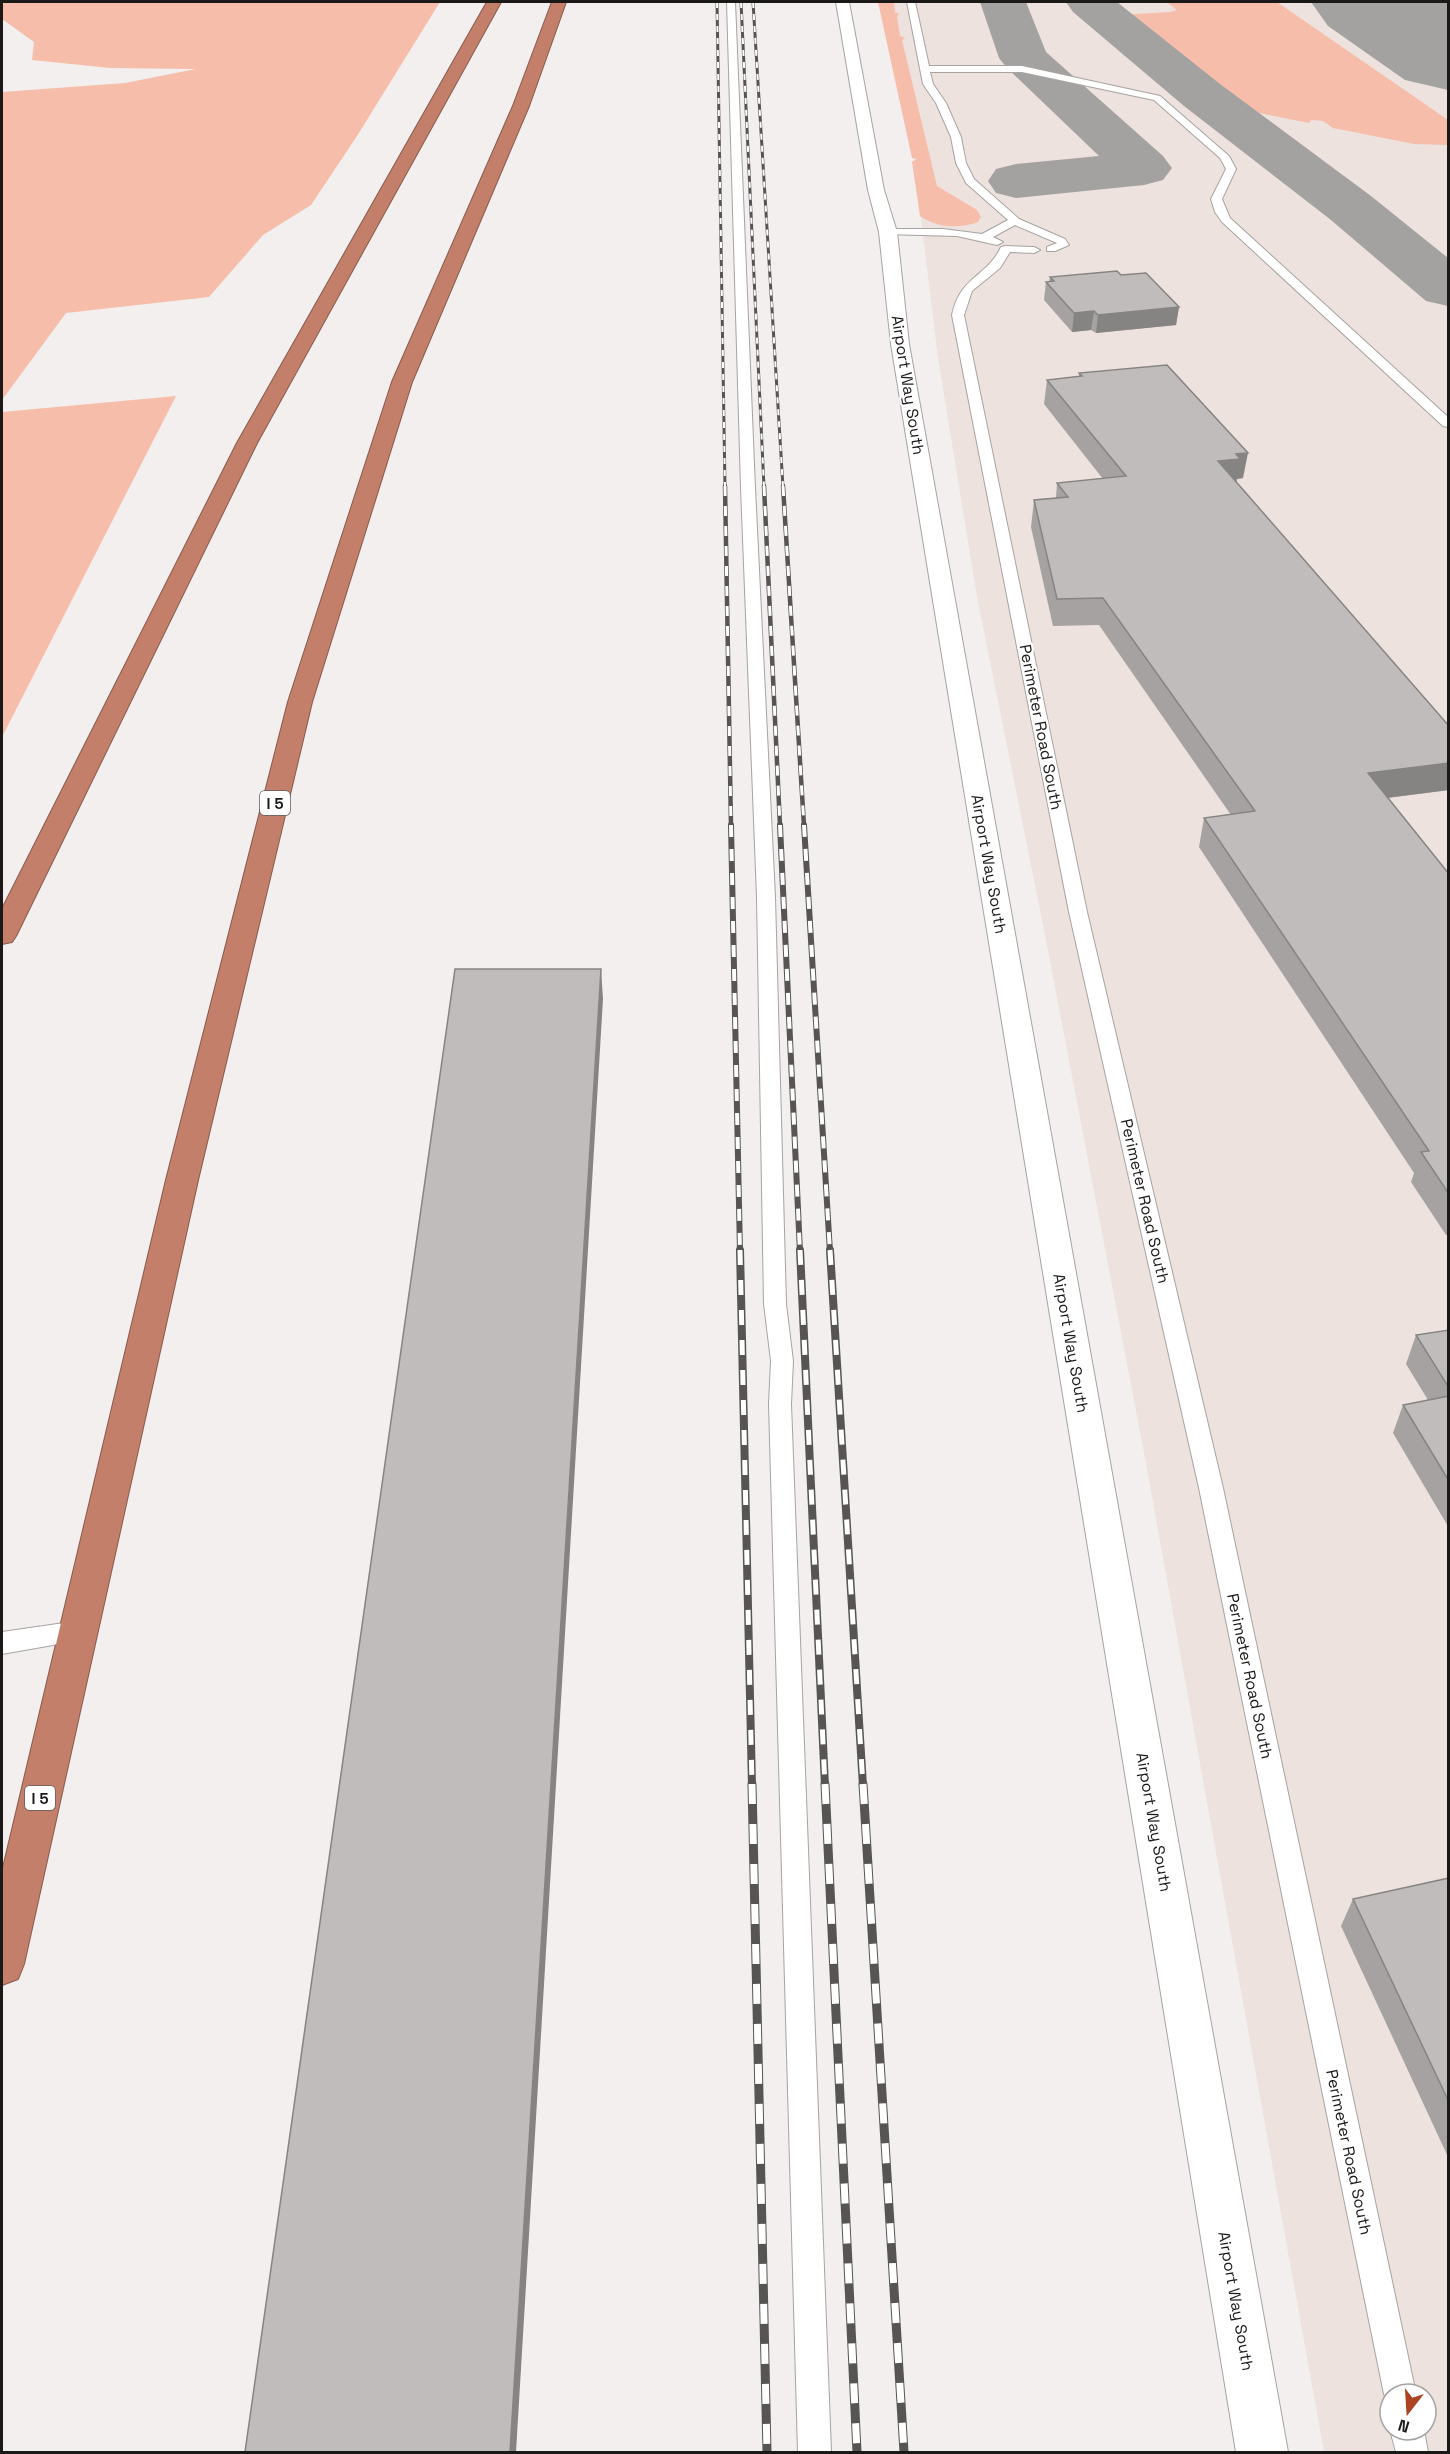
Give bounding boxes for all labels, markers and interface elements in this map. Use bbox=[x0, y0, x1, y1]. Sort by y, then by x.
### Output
street label: Airport Way South bbox=[887, 314, 929, 456]
street label: Perimeter Road South bbox=[1015, 642, 1067, 812]
road number: I 5 bbox=[260, 791, 290, 815]
street label: Airport Way South bbox=[966, 793, 1012, 935]
street label: Perimeter Road South bbox=[1116, 1117, 1174, 1285]
street label: Airport Way South bbox=[1048, 1272, 1094, 1414]
street label: Perimeter Road South bbox=[1222, 1591, 1278, 1761]
street label: Airport Way South bbox=[1131, 1751, 1177, 1893]
road number: I 5 bbox=[25, 1786, 55, 1810]
street label: Perimeter Road South bbox=[1321, 2067, 1377, 2237]
street label: Airport Way South bbox=[1213, 2230, 1259, 2372]
north arrow bbox=[1378, 2382, 1438, 2442]
text: N bbox=[1396, 2414, 1412, 2437]

